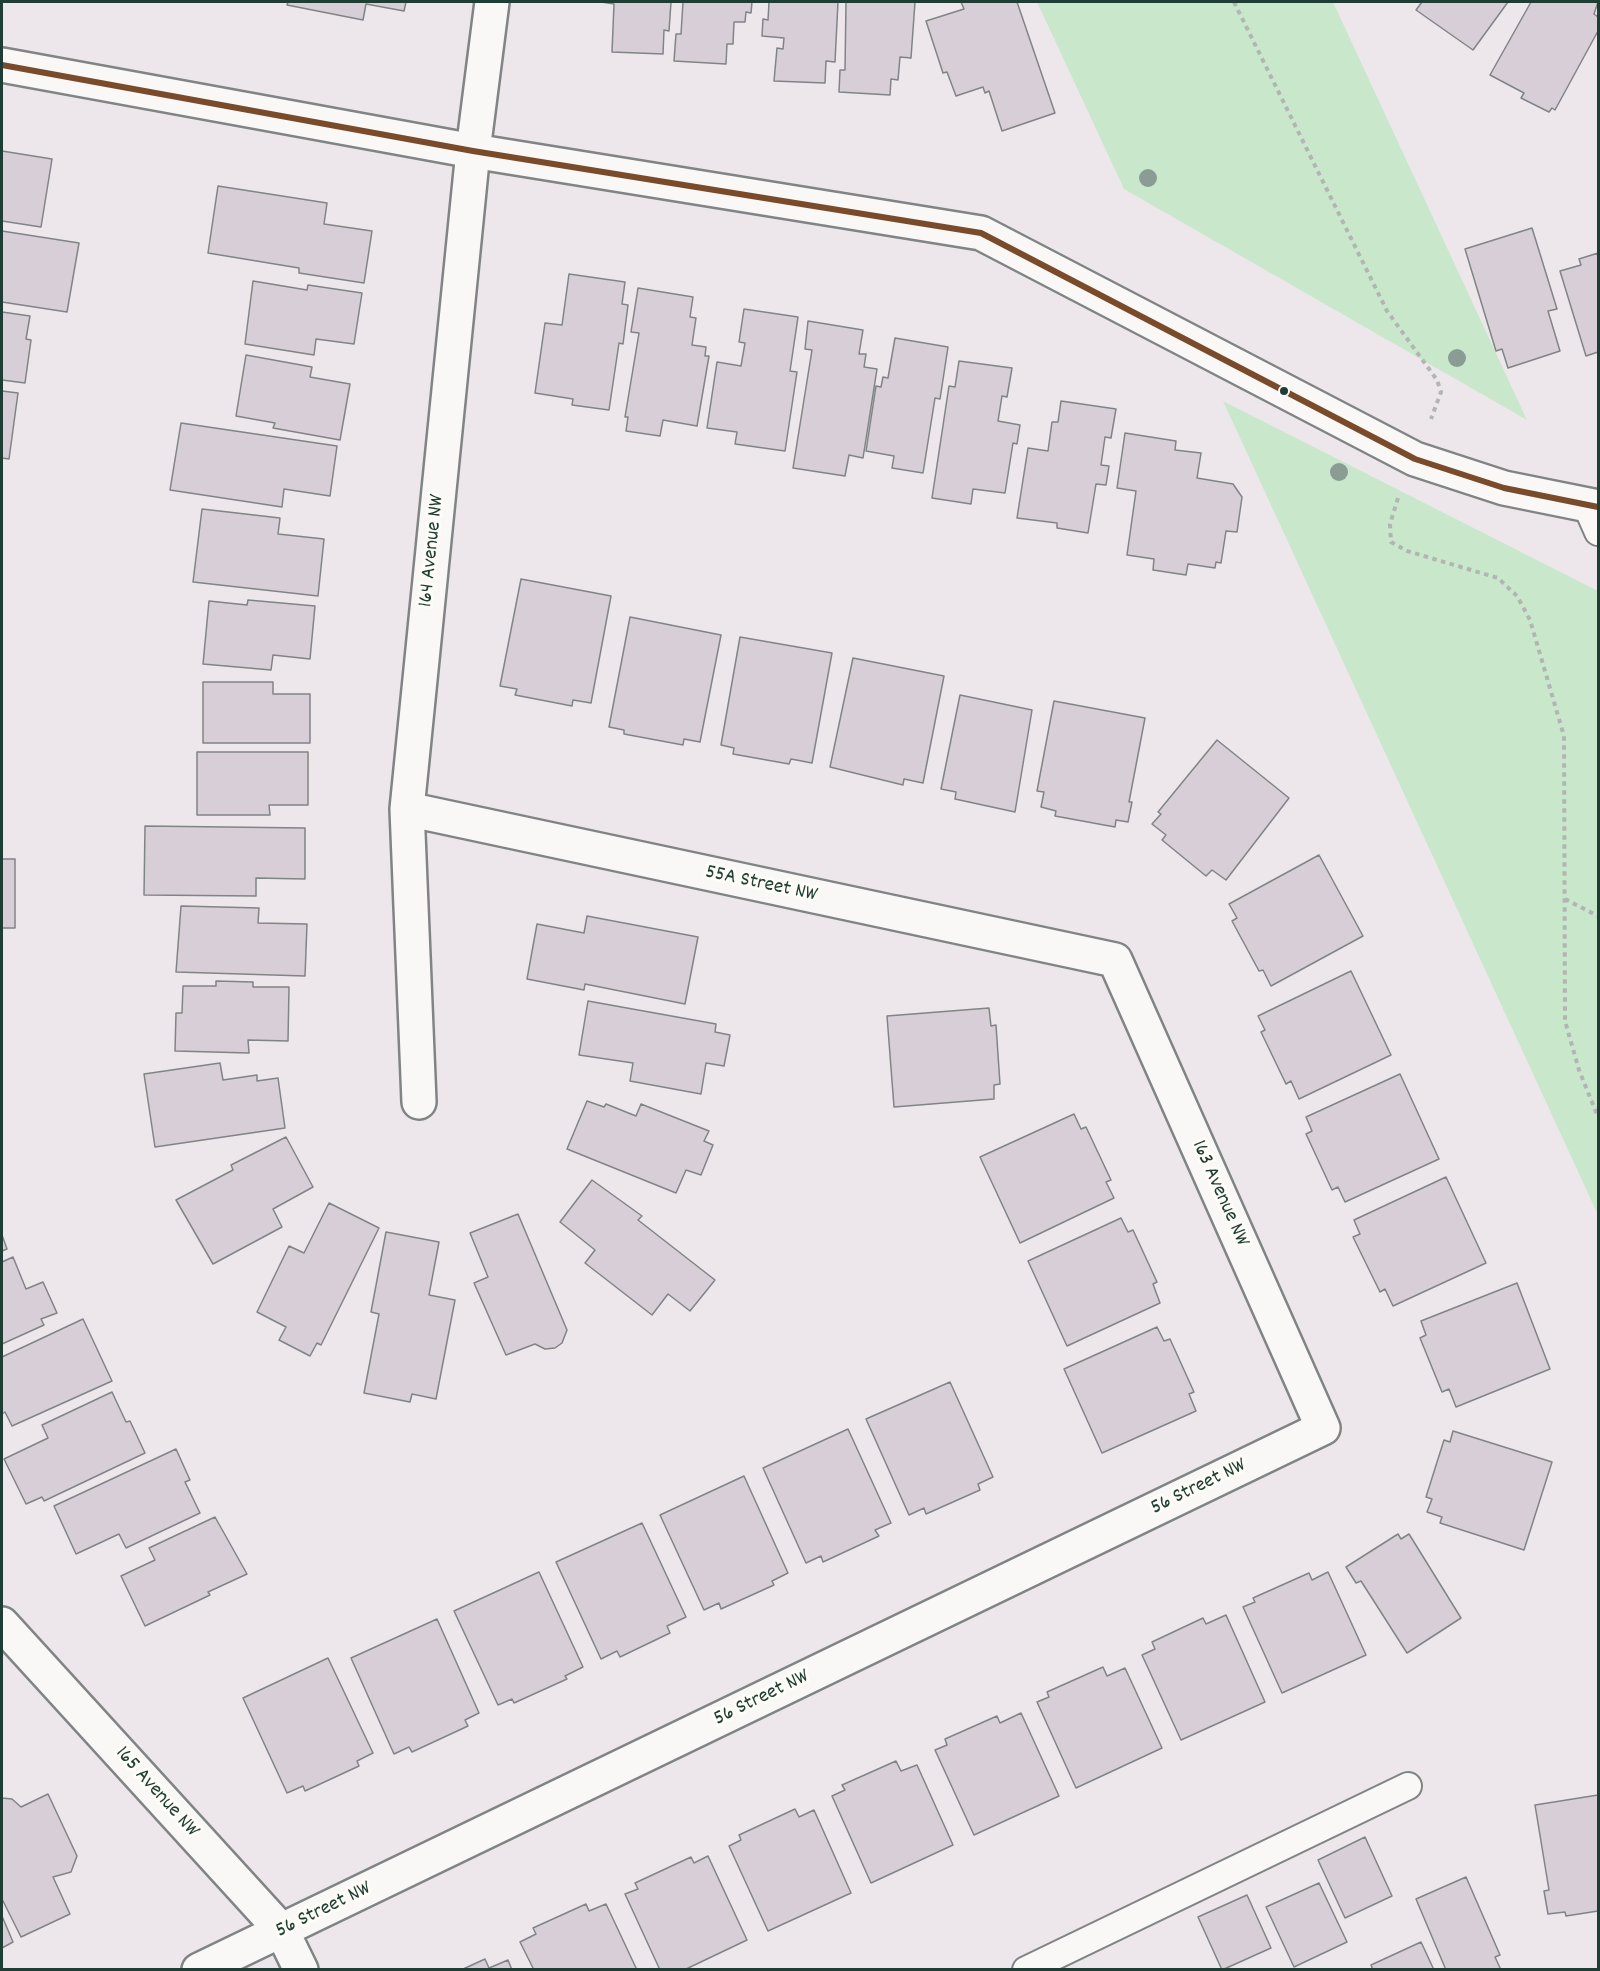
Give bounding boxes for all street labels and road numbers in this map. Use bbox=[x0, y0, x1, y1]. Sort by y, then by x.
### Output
street label: 164 Avenue NW bbox=[415, 493, 451, 609]
street label: 55A Street NW bbox=[703, 861, 819, 909]
street label: 163 Avenue NW bbox=[1184, 1137, 1254, 1251]
street label: 56 Street NW bbox=[1147, 1454, 1251, 1522]
street label: 56 Street NW bbox=[710, 1665, 814, 1733]
street label: 165 Avenue NW bbox=[108, 1742, 204, 1844]
street label: 56 Street NW bbox=[272, 1877, 376, 1945]

